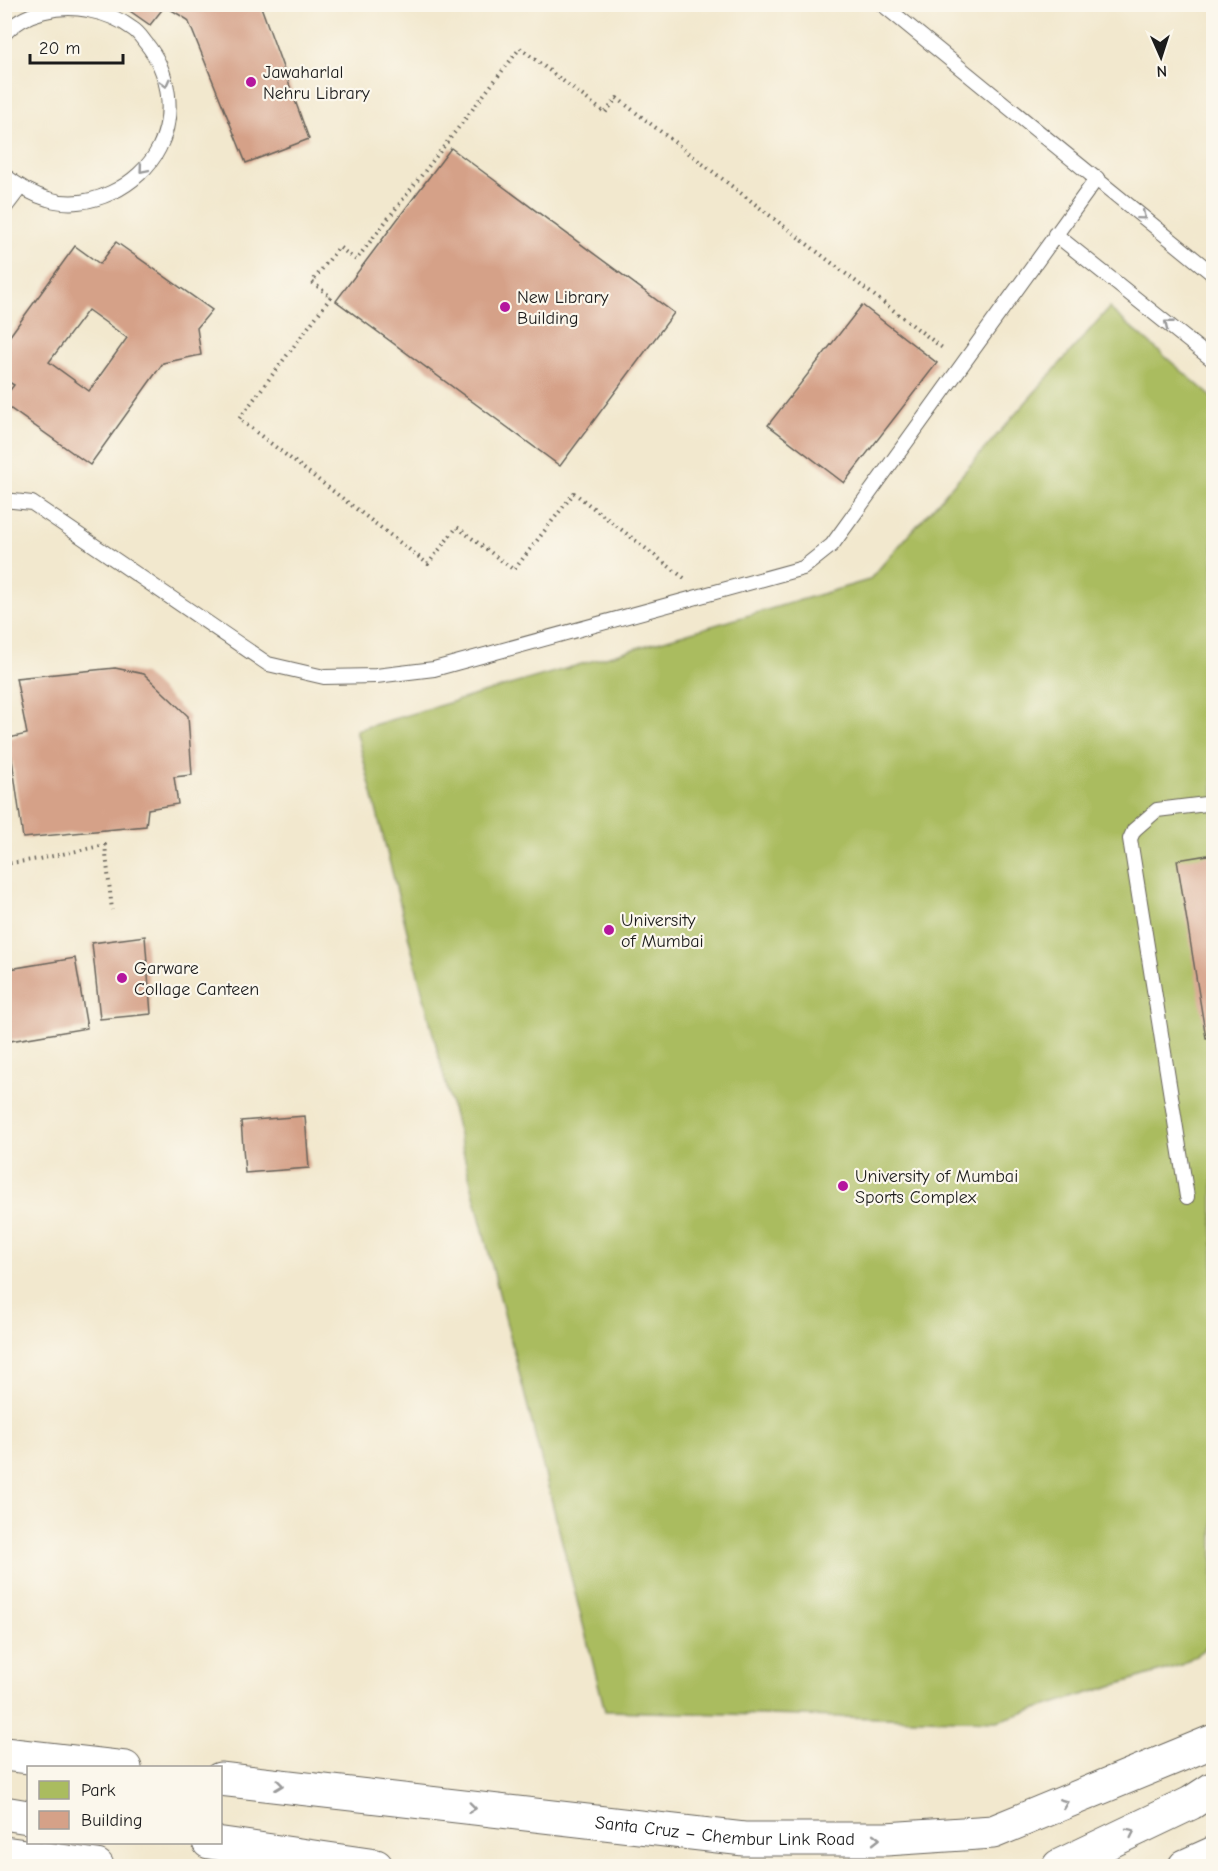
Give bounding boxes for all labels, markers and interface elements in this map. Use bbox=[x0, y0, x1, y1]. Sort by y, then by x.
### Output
scale bar bbox=[30, 27, 123, 65]
north arrow bbox=[1131, 27, 1191, 87]
text: 20 m bbox=[39, 38, 80, 59]
place label: Jawaharlal Nehru Library bbox=[263, 62, 371, 104]
text: N bbox=[1156, 62, 1167, 80]
marker: Jawaharlal Nehru Library bbox=[244, 75, 258, 89]
one-way arrow bbox=[158, 78, 171, 88]
one-way arrow bbox=[139, 162, 150, 173]
one-way arrow bbox=[1135, 208, 1146, 219]
place label: New Library Building bbox=[517, 287, 610, 329]
marker: New Library Building bbox=[498, 300, 512, 314]
one-way arrow bbox=[1164, 321, 1175, 332]
place label: University of Mumbai bbox=[621, 910, 704, 952]
marker: University of Mumbai bbox=[602, 923, 616, 937]
place label: Garware Collage Canteen bbox=[134, 958, 259, 1000]
marker: Garware Collage Canteen bbox=[115, 971, 129, 985]
place label: University of Mumbai Sports Complex bbox=[855, 1166, 1018, 1208]
marker: University of Mumbai Sports Complex bbox=[836, 1179, 850, 1193]
legend bbox=[27, 1766, 222, 1844]
one-way arrow bbox=[274, 1778, 283, 1791]
text: Park bbox=[81, 1780, 116, 1801]
one-way arrow bbox=[1058, 1798, 1069, 1810]
one-way arrow bbox=[468, 1801, 477, 1813]
text: Building bbox=[81, 1810, 143, 1831]
street label: Santa Cruz – Chembur Link Road bbox=[594, 1812, 855, 1850]
one-way arrow bbox=[1124, 1828, 1135, 1840]
one-way arrow bbox=[871, 1833, 880, 1845]

